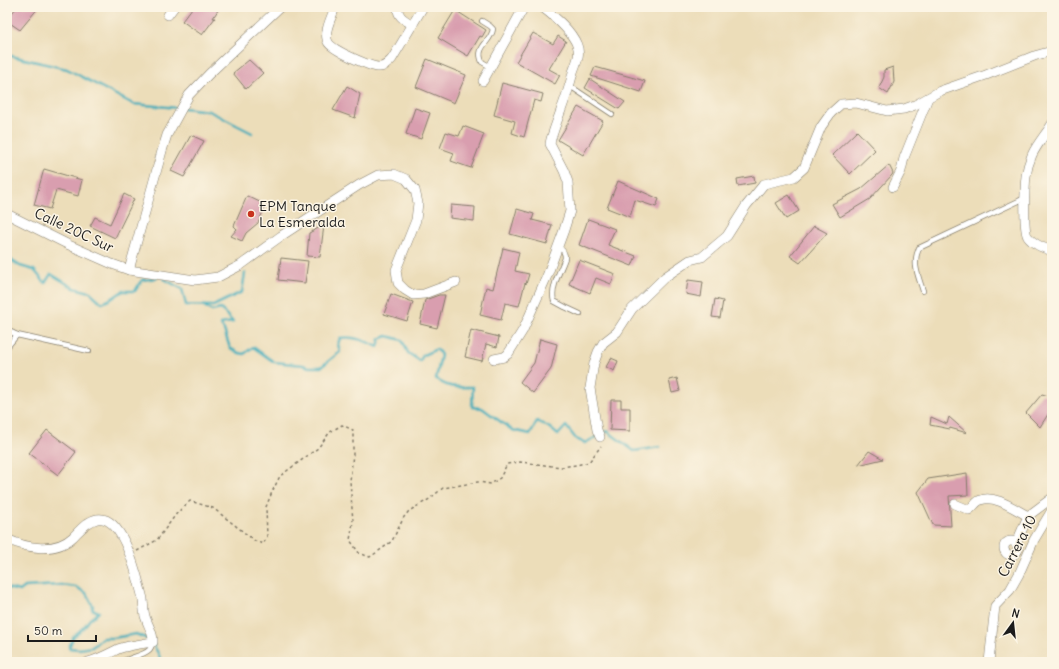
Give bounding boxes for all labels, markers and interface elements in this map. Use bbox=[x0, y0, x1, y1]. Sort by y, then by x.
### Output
place label: EPM Tanque La Esmeralda bbox=[259, 197, 345, 231]
street label: Calle 20C Sur bbox=[32, 204, 117, 256]
marker: EPM Tanque La Esmeralda bbox=[246, 209, 256, 219]
street label: Carrera 10 bbox=[994, 512, 1040, 580]
north arrow bbox=[993, 603, 1033, 643]
text: N bbox=[1010, 606, 1021, 621]
scale bar bbox=[28, 617, 96, 643]
text: 50 m bbox=[34, 623, 63, 638]

